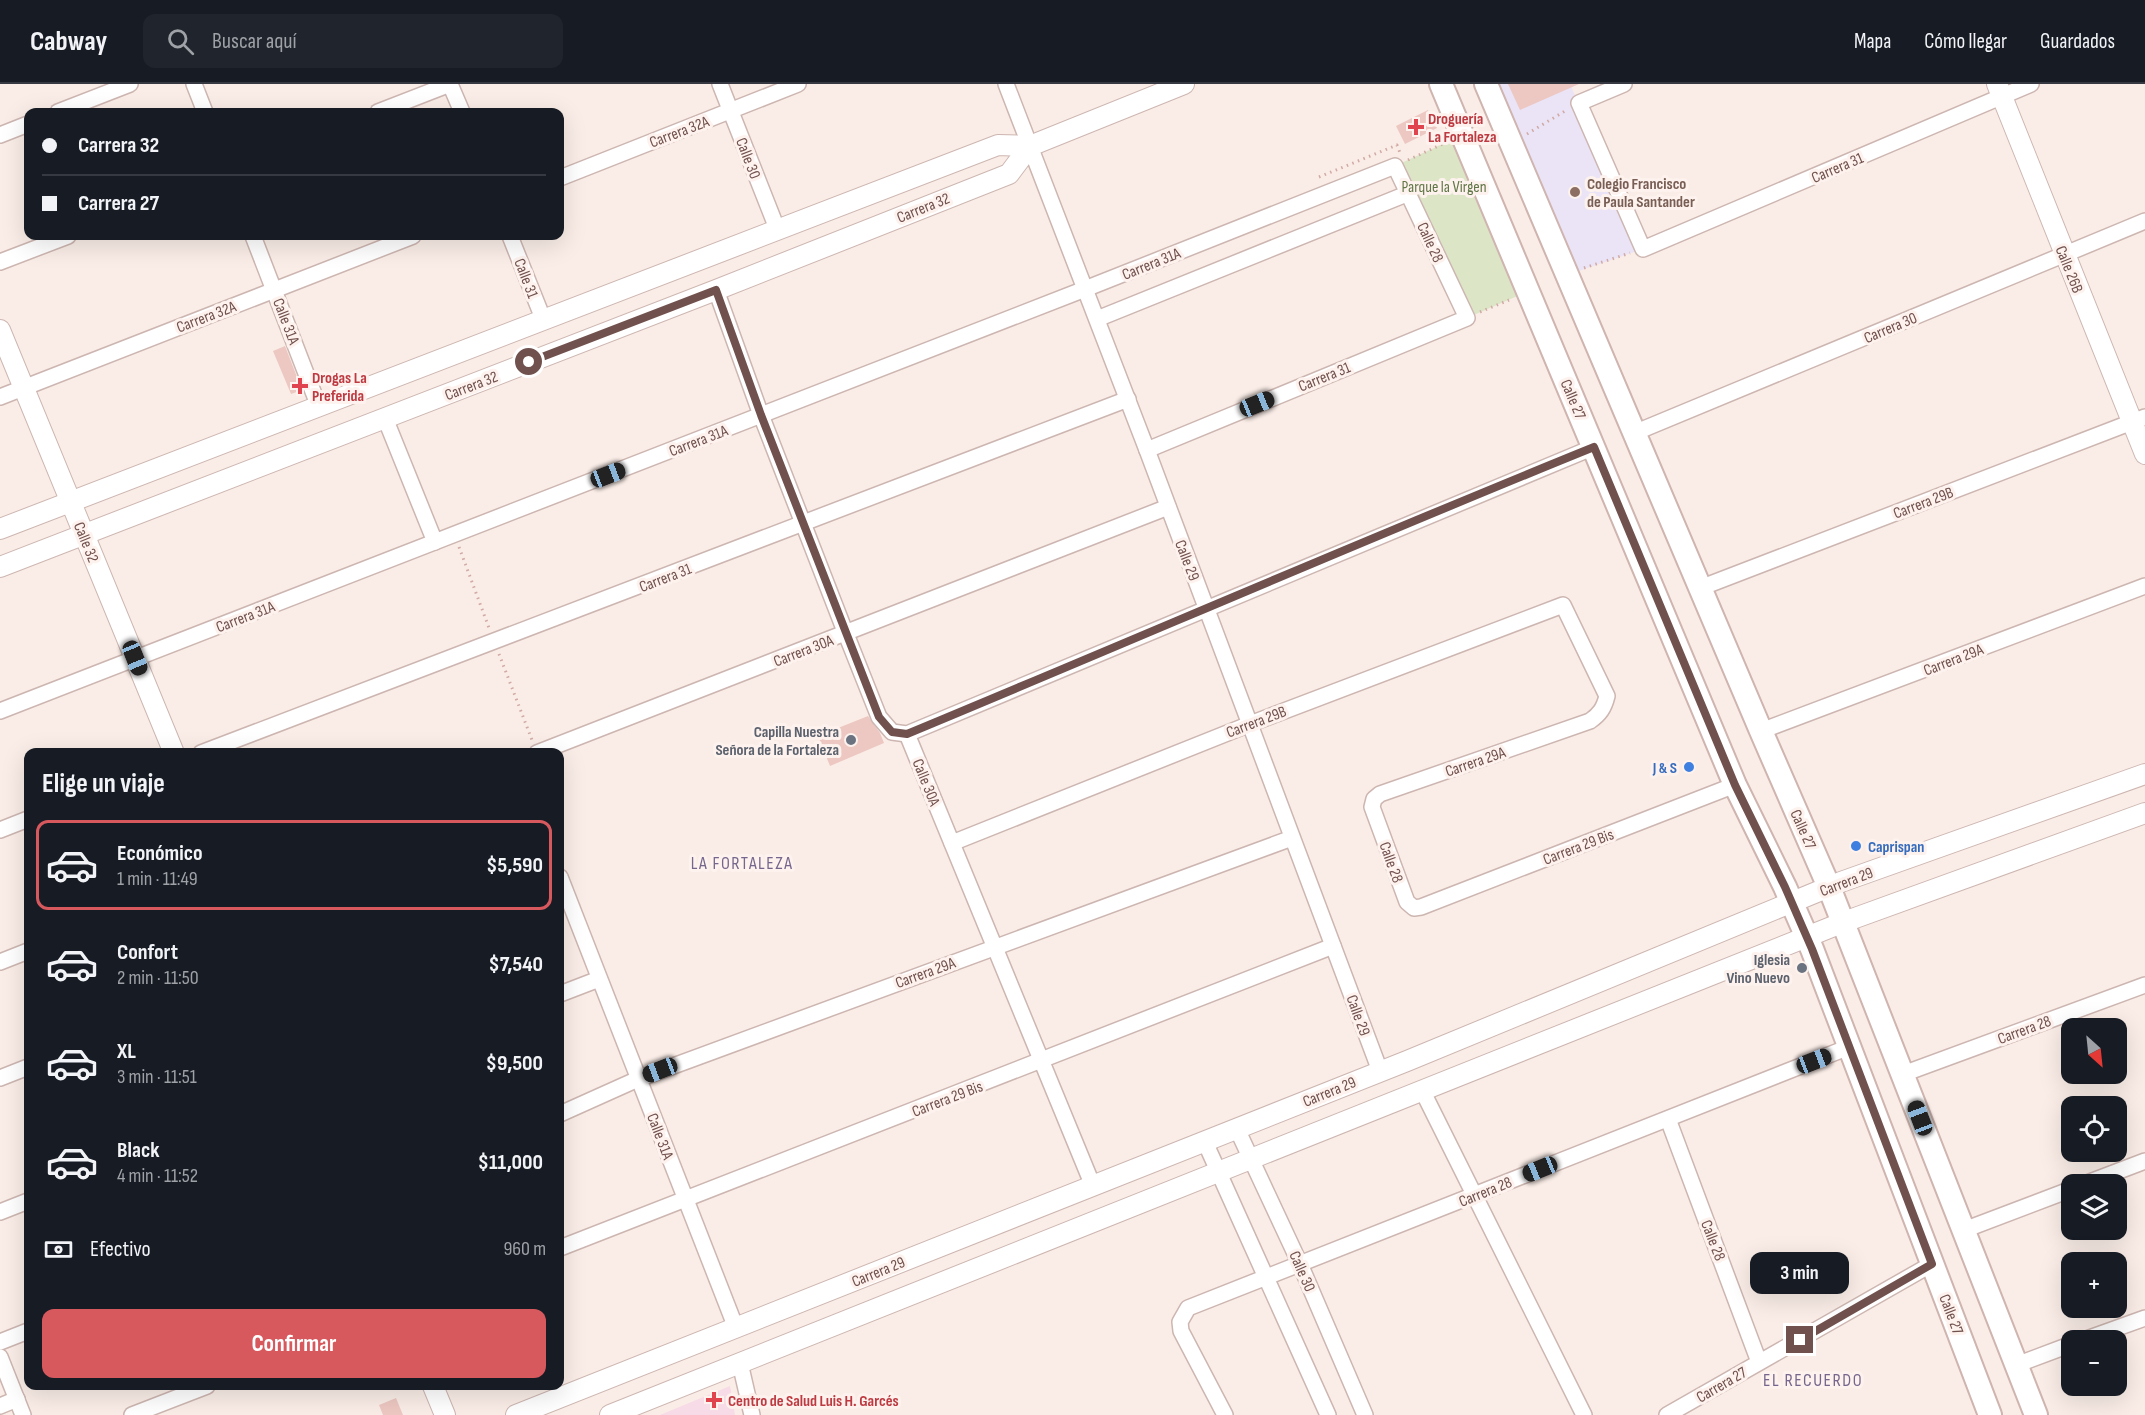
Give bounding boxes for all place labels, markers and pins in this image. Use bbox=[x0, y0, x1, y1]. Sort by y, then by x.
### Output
place label: Droguería La Fortaleza bbox=[1428, 110, 1497, 147]
marker: Droguería La Fortaleza bbox=[1409, 120, 1423, 134]
place label: Colegio Francisco de Paula Santander bbox=[1587, 175, 1695, 212]
marker: Colegio Francisco de Paula Santander bbox=[1568, 185, 1582, 199]
place label: Drogas La Preferida bbox=[312, 369, 367, 406]
marker: Drogas La Preferida bbox=[293, 379, 307, 393]
place label: Capilla Nuestra Señora de la Fortaleza bbox=[715, 723, 839, 760]
marker: Capilla Nuestra Señora de la Fortaleza bbox=[844, 733, 858, 747]
place label: J & S bbox=[1652, 759, 1677, 778]
marker: J & S bbox=[1682, 760, 1696, 774]
place label: Caprispan bbox=[1868, 838, 1924, 857]
marker: Caprispan bbox=[1849, 839, 1863, 853]
place label: Iglesia Vino Nuevo bbox=[1727, 951, 1790, 988]
marker: Iglesia Vino Nuevo bbox=[1795, 961, 1809, 975]
marker: Centro de Salud Luis H. Garcés bbox=[705, 1391, 723, 1409]
place label: Centro de Salud Luis H. Garcés bbox=[728, 1392, 899, 1411]

